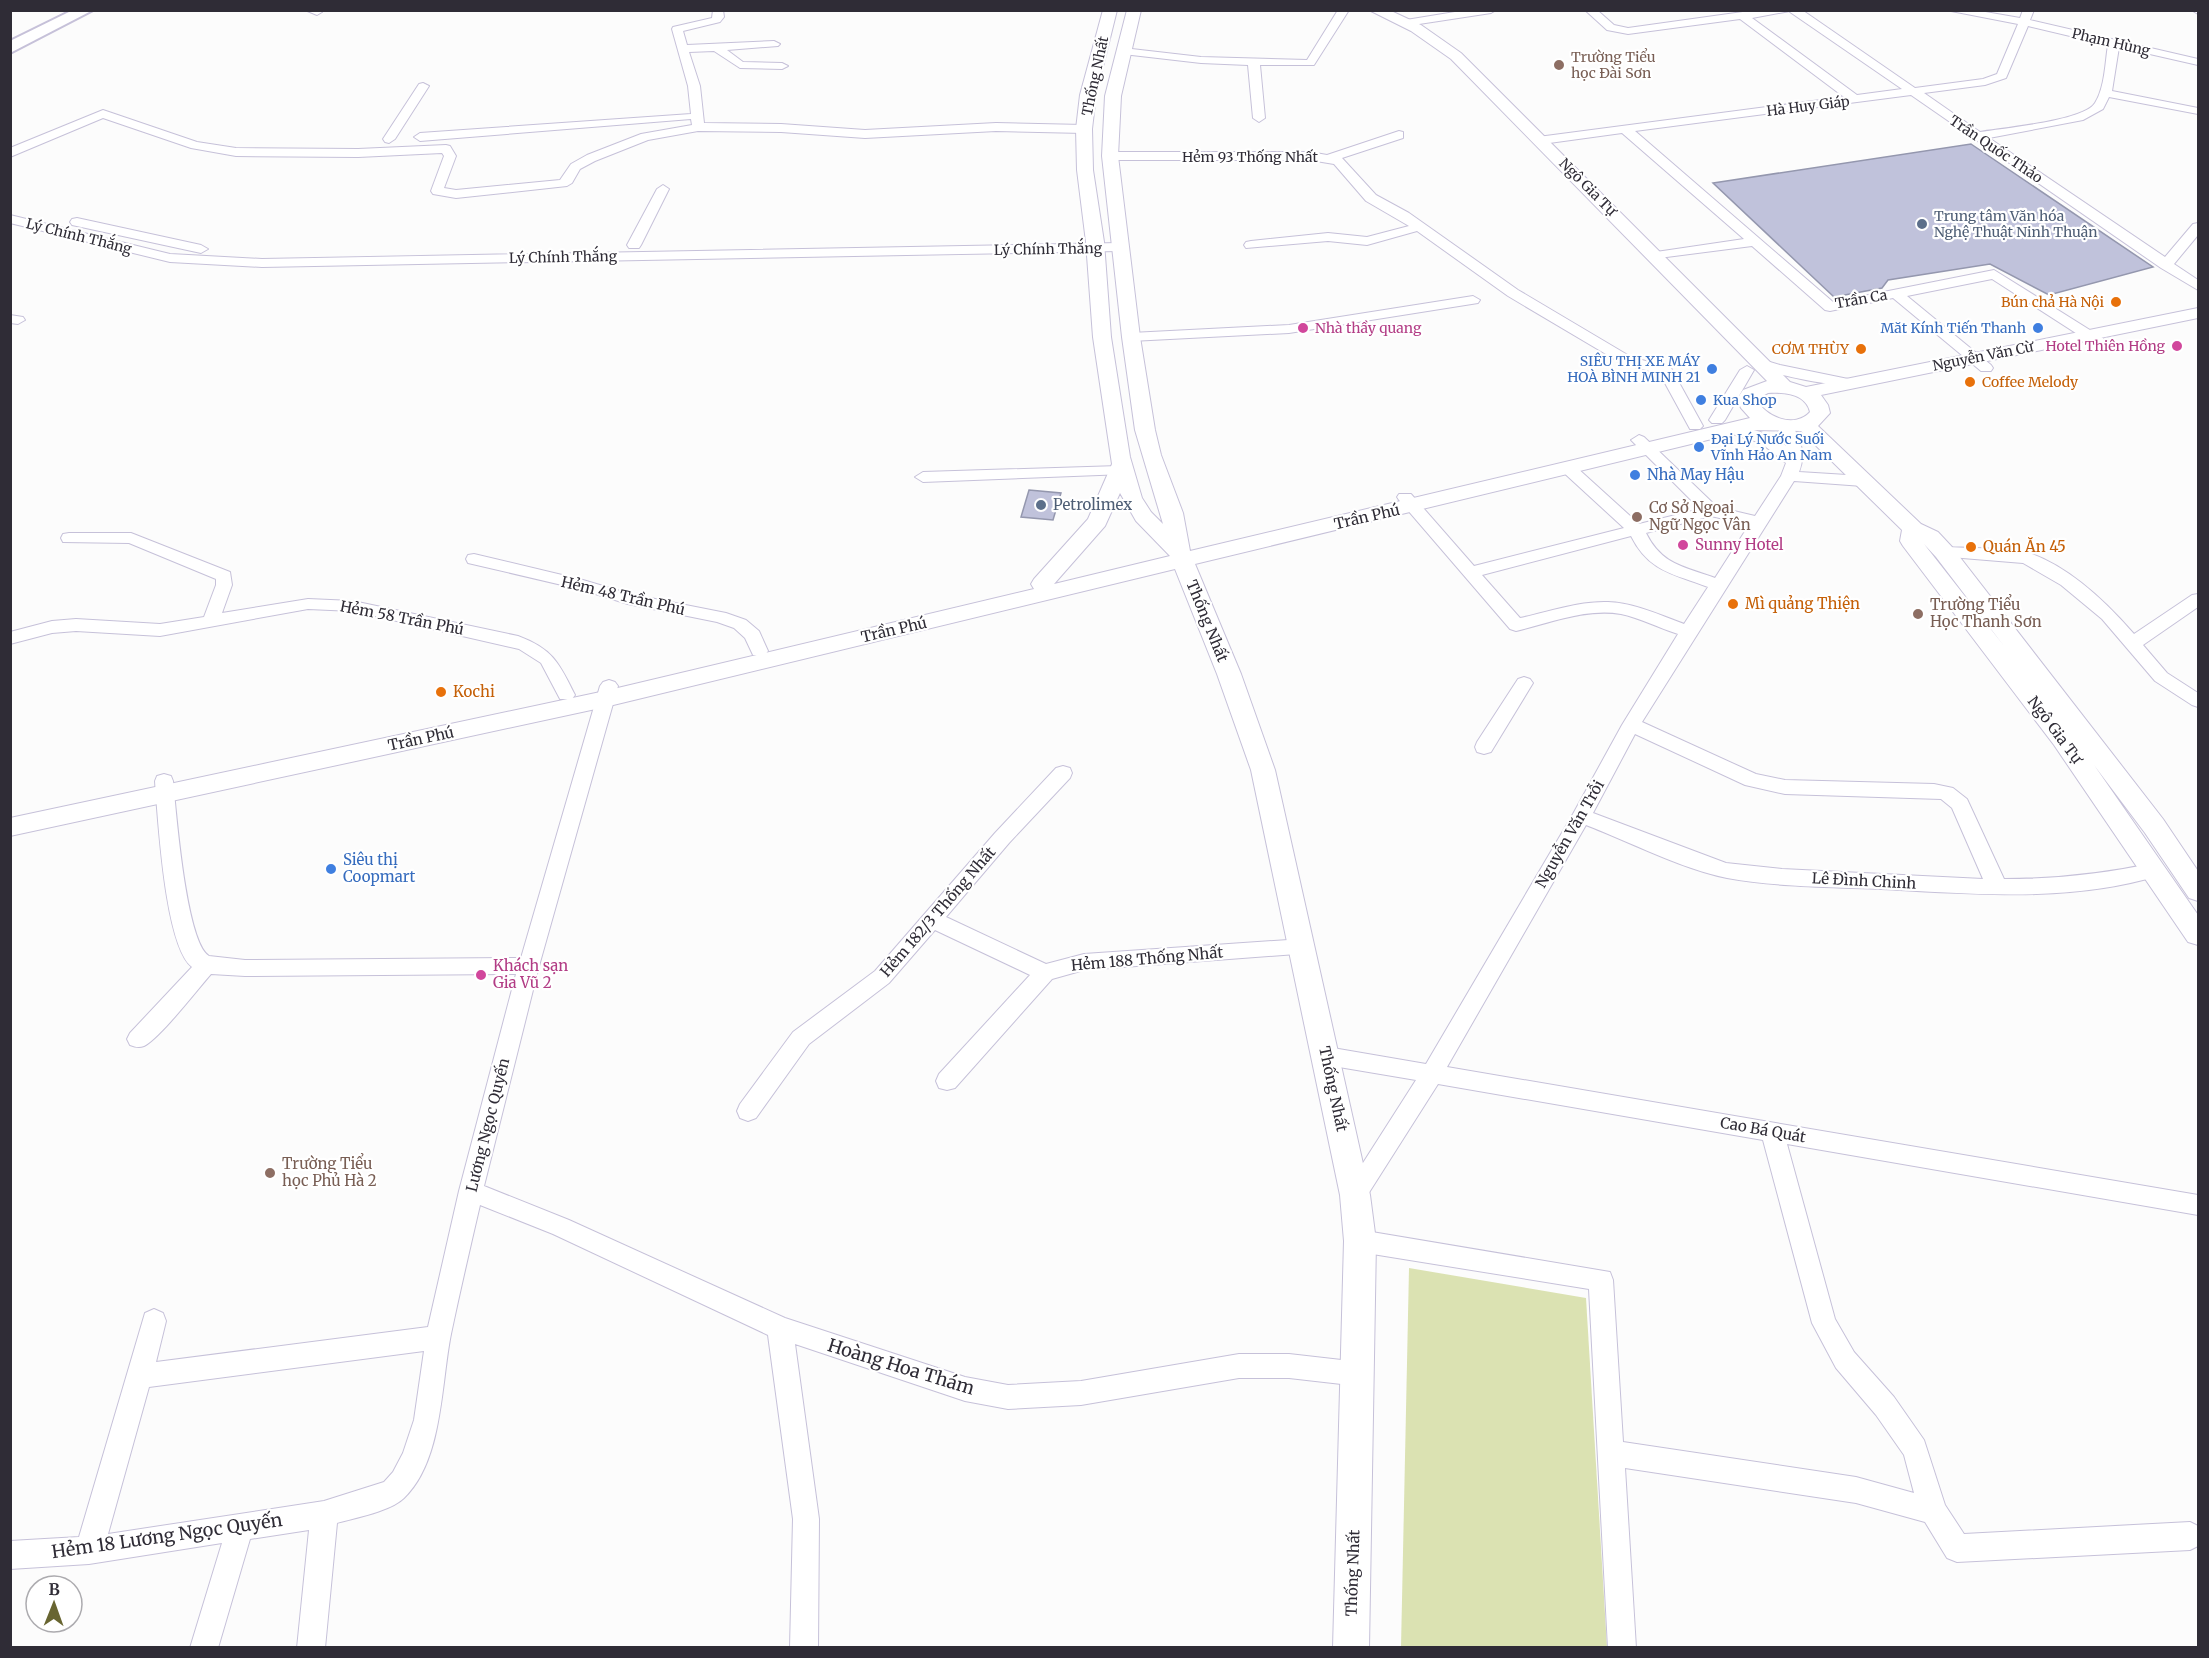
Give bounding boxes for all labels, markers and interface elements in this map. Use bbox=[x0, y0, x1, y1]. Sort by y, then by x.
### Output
street label: Phạm Hùng bbox=[2070, 24, 2153, 60]
street label: Thống Nhất bbox=[1078, 34, 1112, 118]
place label: Trường Tiểu học Đài Sơn bbox=[1571, 48, 1656, 82]
marker: Trường Tiểu học Đài Sơn bbox=[1552, 58, 1566, 72]
street label: Hà Huy Giáp bbox=[1765, 92, 1851, 120]
street label: Trần Quốc Thảo bbox=[1946, 111, 2046, 187]
street label: Hẻm 93 Thống Nhất bbox=[1182, 148, 1318, 166]
street label: Ngô Gia Tự bbox=[1555, 154, 1621, 220]
place label: Trung tâm Văn hóa Nghệ Thuật Ninh Thuận bbox=[1934, 207, 2098, 241]
street label: Lý Chính Thắng bbox=[24, 212, 135, 258]
marker: Trung tâm Văn hóa Nghệ Thuật Ninh Thuận bbox=[1915, 217, 1929, 231]
street label: Lý Chính Thắng bbox=[994, 237, 1103, 259]
street label: Lý Chính Thắng bbox=[509, 245, 618, 267]
street label: Trần Ca bbox=[1834, 285, 1889, 312]
place label: Bún chả Hà Nội bbox=[2001, 293, 2104, 311]
marker: Bún chả Hà Nội bbox=[2109, 295, 2123, 309]
place label: Nhà thầy quang bbox=[1315, 319, 1422, 337]
place label: Măt Kính Tiến Thanh bbox=[1880, 319, 2026, 337]
marker: Nhà thầy quang bbox=[1296, 321, 1310, 335]
marker: Măt Kính Tiến Thanh bbox=[2031, 321, 2045, 335]
street label: Nguyễn Văn Cừ bbox=[1931, 337, 2036, 375]
place label: Hotel Thiên Hồng bbox=[2046, 337, 2166, 355]
marker: Hotel Thiên Hồng bbox=[2170, 339, 2184, 353]
place label: CƠM THÙY bbox=[1772, 340, 1850, 358]
marker: CƠM THÙY bbox=[1854, 342, 1868, 356]
place label: SIÊU THỊ XE MÁY HOÀ BÌNH MINH 21 bbox=[1567, 352, 1701, 386]
marker: SIÊU THỊ XE MÁY HOÀ BÌNH MINH 21 bbox=[1705, 362, 1719, 376]
place label: Coffee Melody bbox=[1982, 373, 2079, 391]
marker: Coffee Melody bbox=[1963, 375, 1977, 389]
place label: Kua Shop bbox=[1713, 391, 1777, 409]
marker: Kua Shop bbox=[1694, 393, 1708, 407]
place label: Đại Lý Nước Suối Vĩnh Hảo An Nam bbox=[1710, 430, 1832, 464]
marker: Đại Lý Nước Suối Vĩnh Hảo An Nam bbox=[1692, 440, 1706, 454]
place label: Nhà May Hậu bbox=[1647, 465, 1744, 484]
marker: Nhà May Hậu bbox=[1628, 468, 1642, 482]
place label: Petrolimex bbox=[1053, 495, 1132, 514]
marker: Petrolimex bbox=[1034, 498, 1048, 512]
place label: Cơ Sở Ngoại Ngữ Ngọc Vân bbox=[1649, 498, 1751, 534]
street label: Trần Phú bbox=[1332, 499, 1402, 533]
marker: Cơ Sở Ngoại Ngữ Ngọc Vân bbox=[1630, 510, 1644, 524]
place label: Sunny Hotel bbox=[1695, 535, 1784, 554]
place label: Quán Ăn 45 bbox=[1983, 536, 2066, 556]
marker: Sunny Hotel bbox=[1676, 538, 1690, 552]
marker: Quán Ăn 45 bbox=[1964, 540, 1978, 554]
street label: Hẻm 48 Trần Phú bbox=[559, 571, 687, 619]
street label: Thống Nhất bbox=[1182, 577, 1234, 665]
place label: Mì quảng Thiện bbox=[1745, 594, 1860, 613]
place label: Trường Tiểu Học Thanh Sơn bbox=[1930, 594, 2042, 631]
street label: Hẻm 58 Trần Phú bbox=[338, 595, 466, 639]
marker: Mì quảng Thiện bbox=[1726, 597, 1740, 611]
marker: Trường Tiểu Học Thanh Sơn bbox=[1911, 607, 1925, 621]
street label: Trần Phú bbox=[859, 612, 929, 646]
place label: Kochi bbox=[453, 682, 495, 701]
marker: Kochi bbox=[434, 685, 448, 699]
street label: Ngô Gia Tự bbox=[2024, 692, 2088, 768]
street label: Trần Phú bbox=[386, 721, 456, 755]
street label: Nguyễn Văn Trỗi bbox=[1530, 776, 1608, 891]
street label: Hẻm 182/3 Thống Nhất bbox=[875, 842, 999, 981]
place label: Siêu thị Coopmart bbox=[343, 850, 415, 886]
marker: Siêu thị Coopmart bbox=[324, 862, 338, 876]
street label: Lê Đình Chinh bbox=[1811, 868, 1917, 893]
street label: Hẻm 188 Thống Nhất bbox=[1070, 941, 1224, 975]
place label: Khách sạn Gia Vũ 2 bbox=[493, 956, 568, 992]
marker: Khách sạn Gia Vũ 2 bbox=[474, 968, 488, 982]
street label: Thống Nhất bbox=[1315, 1044, 1353, 1133]
street label: Lương Ngọc Quyến bbox=[461, 1056, 513, 1194]
street label: Cao Bá Quát bbox=[1719, 1113, 1808, 1146]
place label: Trường Tiểu học Phủ Hà 2 bbox=[282, 1153, 377, 1190]
marker: Trường Tiểu học Phủ Hà 2 bbox=[263, 1166, 277, 1180]
street label: Hoàng Hoa Thám bbox=[825, 1333, 977, 1400]
street label: Hẻm 18 Lương Ngọc Quyến bbox=[50, 1508, 284, 1563]
street label: Thống Nhất bbox=[1340, 1529, 1364, 1617]
north arrow bbox=[24, 1574, 84, 1634]
text: B bbox=[48, 1579, 60, 1599]

